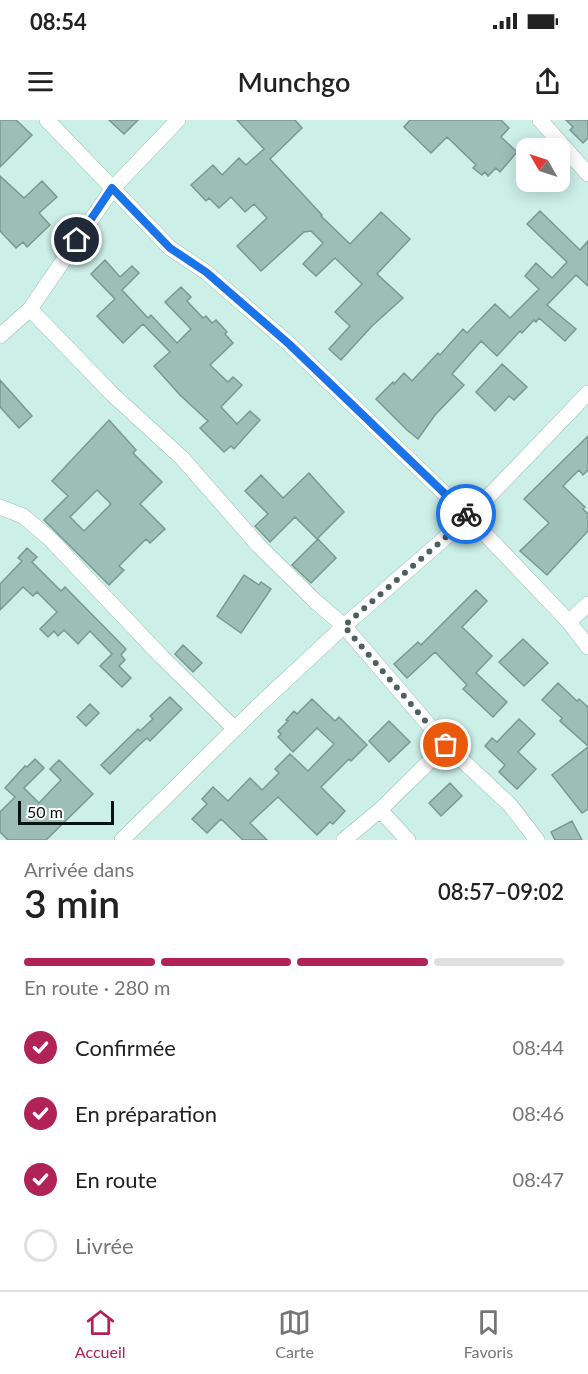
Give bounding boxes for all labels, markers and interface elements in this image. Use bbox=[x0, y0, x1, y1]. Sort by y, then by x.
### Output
text: 08:54 bbox=[30, 8, 87, 35]
icon: menu bbox=[24, 65, 57, 98]
text: Munchgo bbox=[238, 65, 350, 98]
icon: share bbox=[531, 65, 564, 98]
north arrow bbox=[516, 138, 570, 192]
map controls bbox=[516, 138, 570, 192]
pin bbox=[51, 214, 102, 265]
icon: home bbox=[60, 223, 93, 256]
courier bbox=[436, 484, 496, 544]
icon: bike bbox=[450, 498, 483, 531]
pin bbox=[420, 719, 471, 770]
icon: bag bbox=[429, 728, 462, 761]
scale bar bbox=[18, 798, 114, 826]
text: 50 m bbox=[27, 802, 63, 821]
text: Arrivée dans bbox=[24, 857, 134, 881]
text: 08:57–09:02 bbox=[438, 878, 564, 905]
text: 3 min bbox=[24, 880, 120, 926]
text: En route · 280 m bbox=[24, 975, 170, 999]
icon: check bbox=[24, 1031, 57, 1064]
text: Confirmée bbox=[75, 1034, 176, 1061]
text: 08:44 bbox=[513, 1035, 564, 1059]
icon: check bbox=[24, 1097, 57, 1130]
text: En préparation bbox=[75, 1100, 217, 1127]
text: 08:46 bbox=[513, 1101, 564, 1125]
icon: check bbox=[24, 1163, 57, 1196]
text: En route bbox=[75, 1166, 157, 1193]
text: 08:47 bbox=[513, 1167, 564, 1191]
text: Livrée bbox=[75, 1232, 134, 1259]
tab: Accueil bbox=[75, 1306, 126, 1361]
tab: Carte bbox=[275, 1306, 314, 1361]
tab: Favoris bbox=[464, 1306, 513, 1361]

